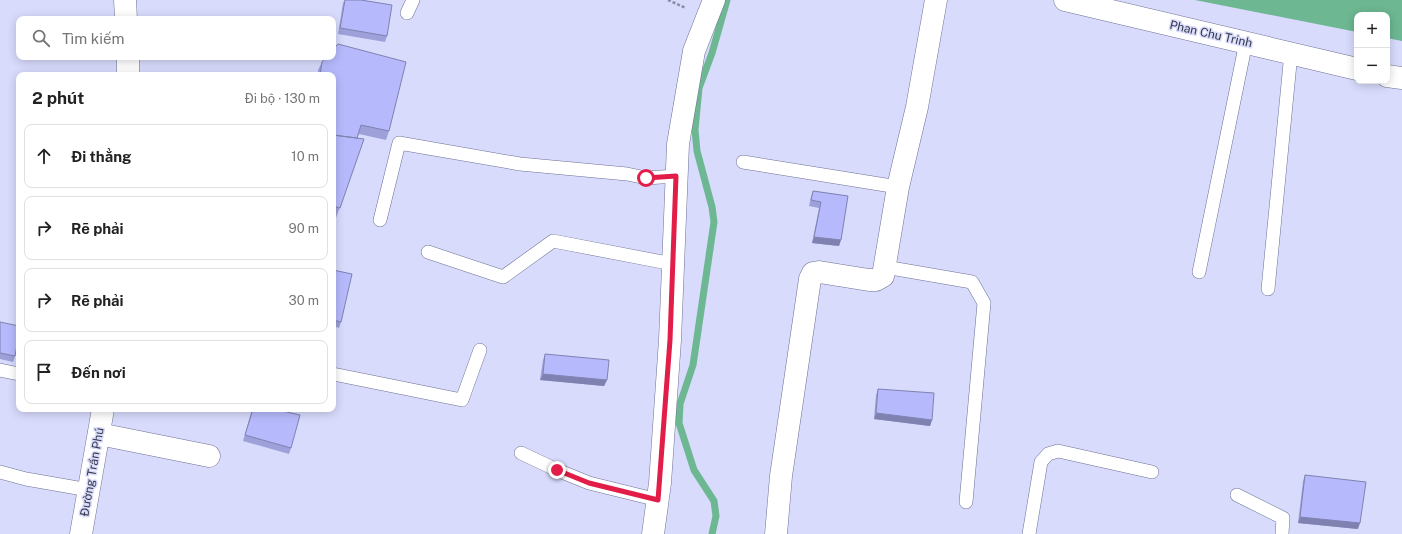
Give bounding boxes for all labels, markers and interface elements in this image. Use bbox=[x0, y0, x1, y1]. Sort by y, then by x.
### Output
map controls bbox=[1354, 12, 1390, 84]
button: + bbox=[1354, 12, 1390, 48]
search box bbox=[16, 16, 336, 60]
street label: Phan Chu Trinh bbox=[1168, 18, 1254, 50]
icon: search bbox=[30, 27, 52, 49]
text: Tìm kiếm bbox=[62, 30, 124, 47]
button: − bbox=[1354, 48, 1390, 84]
text: 2 phút bbox=[32, 88, 84, 108]
text: Đi bộ · 130 m bbox=[244, 91, 320, 106]
icon: ahead bbox=[33, 145, 55, 167]
text: Đi thẳng bbox=[71, 148, 132, 165]
text: 10 m bbox=[291, 149, 319, 164]
route start bbox=[637, 169, 655, 187]
icon: right bbox=[33, 217, 55, 239]
text: Rẽ phải bbox=[71, 220, 124, 237]
text: 90 m bbox=[289, 221, 319, 236]
icon: right bbox=[33, 289, 55, 311]
text: Rẽ phải bbox=[71, 292, 124, 309]
text: 30 m bbox=[289, 293, 319, 308]
icon: arrive bbox=[33, 361, 55, 383]
text: Đến nơi bbox=[71, 364, 126, 381]
street label: Đường Trần Phú bbox=[77, 427, 107, 517]
route end bbox=[548, 461, 566, 479]

